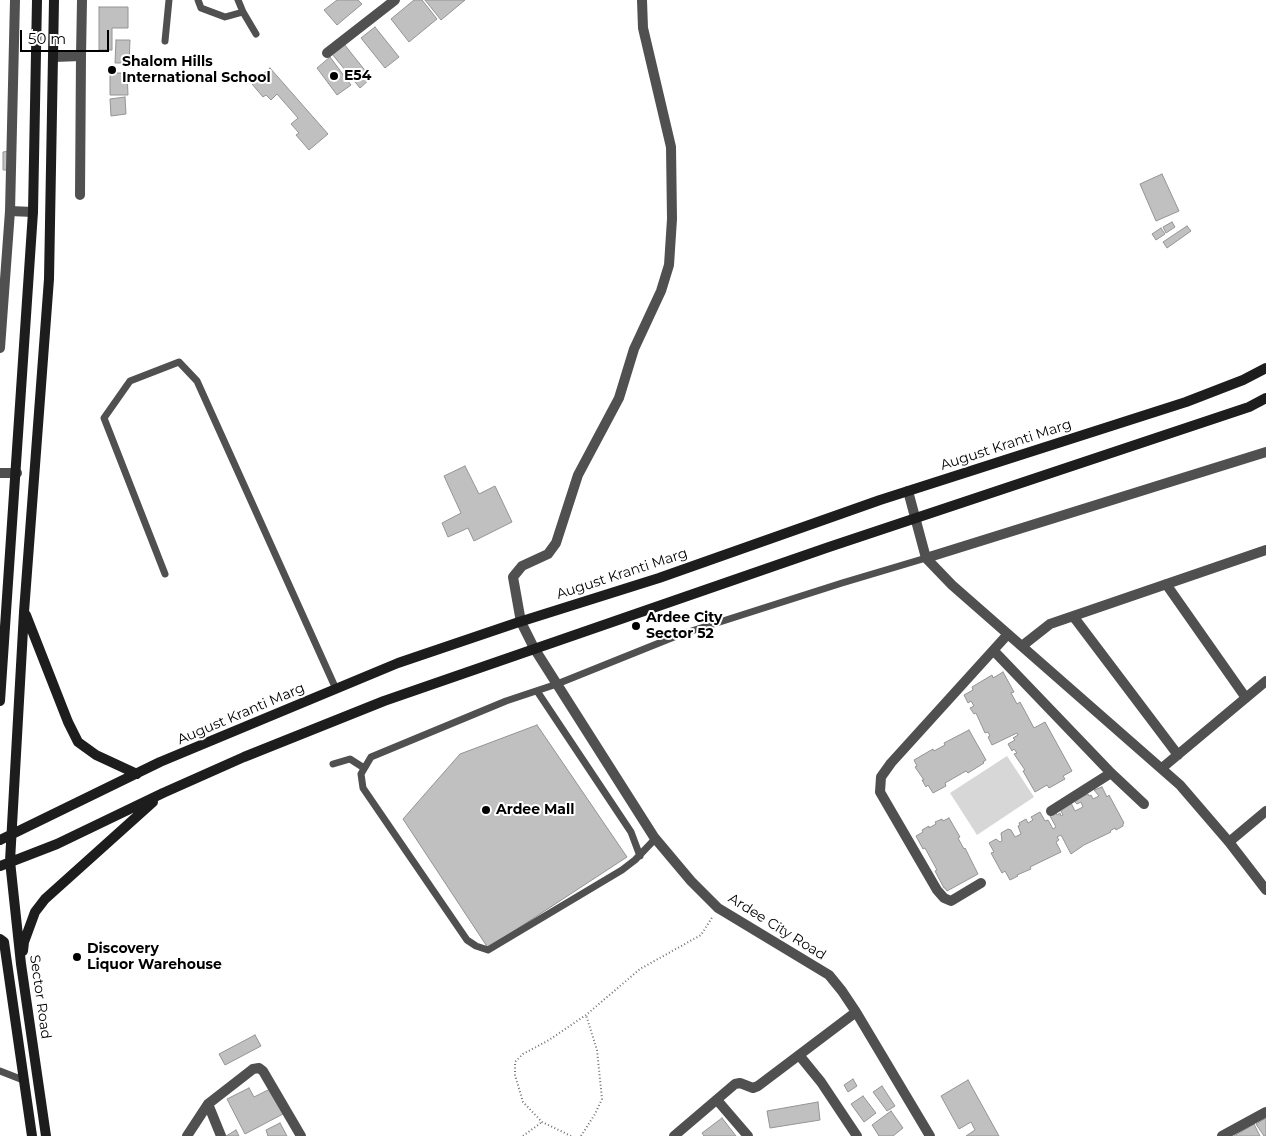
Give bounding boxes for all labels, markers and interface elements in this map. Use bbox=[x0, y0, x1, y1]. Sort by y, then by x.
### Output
scale bar bbox=[22, 20, 111, 52]
text: 50 m bbox=[28, 29, 66, 48]
place label: Shalom Hills International School bbox=[122, 54, 271, 86]
marker: Shalom Hills International School bbox=[106, 64, 118, 76]
place label: E54 bbox=[344, 68, 371, 84]
marker: E54 bbox=[328, 70, 340, 82]
street label: August Kranti Marg bbox=[938, 416, 1074, 474]
street label: August Kranti Marg bbox=[554, 545, 690, 603]
place label: Ardee City Sector 52 bbox=[646, 610, 722, 642]
marker: Ardee City Sector 52 bbox=[630, 620, 642, 632]
street label: August Kranti Marg bbox=[175, 680, 307, 748]
place label: Ardee Mall bbox=[496, 802, 574, 818]
marker: Ardee Mall bbox=[480, 804, 492, 816]
street label: Ardee City Road bbox=[725, 890, 829, 964]
place label: Discovery Liquor Warehouse bbox=[87, 941, 222, 974]
marker: Discovery Liquor Warehouse bbox=[71, 951, 83, 963]
street label: Sector Road bbox=[26, 954, 54, 1040]

